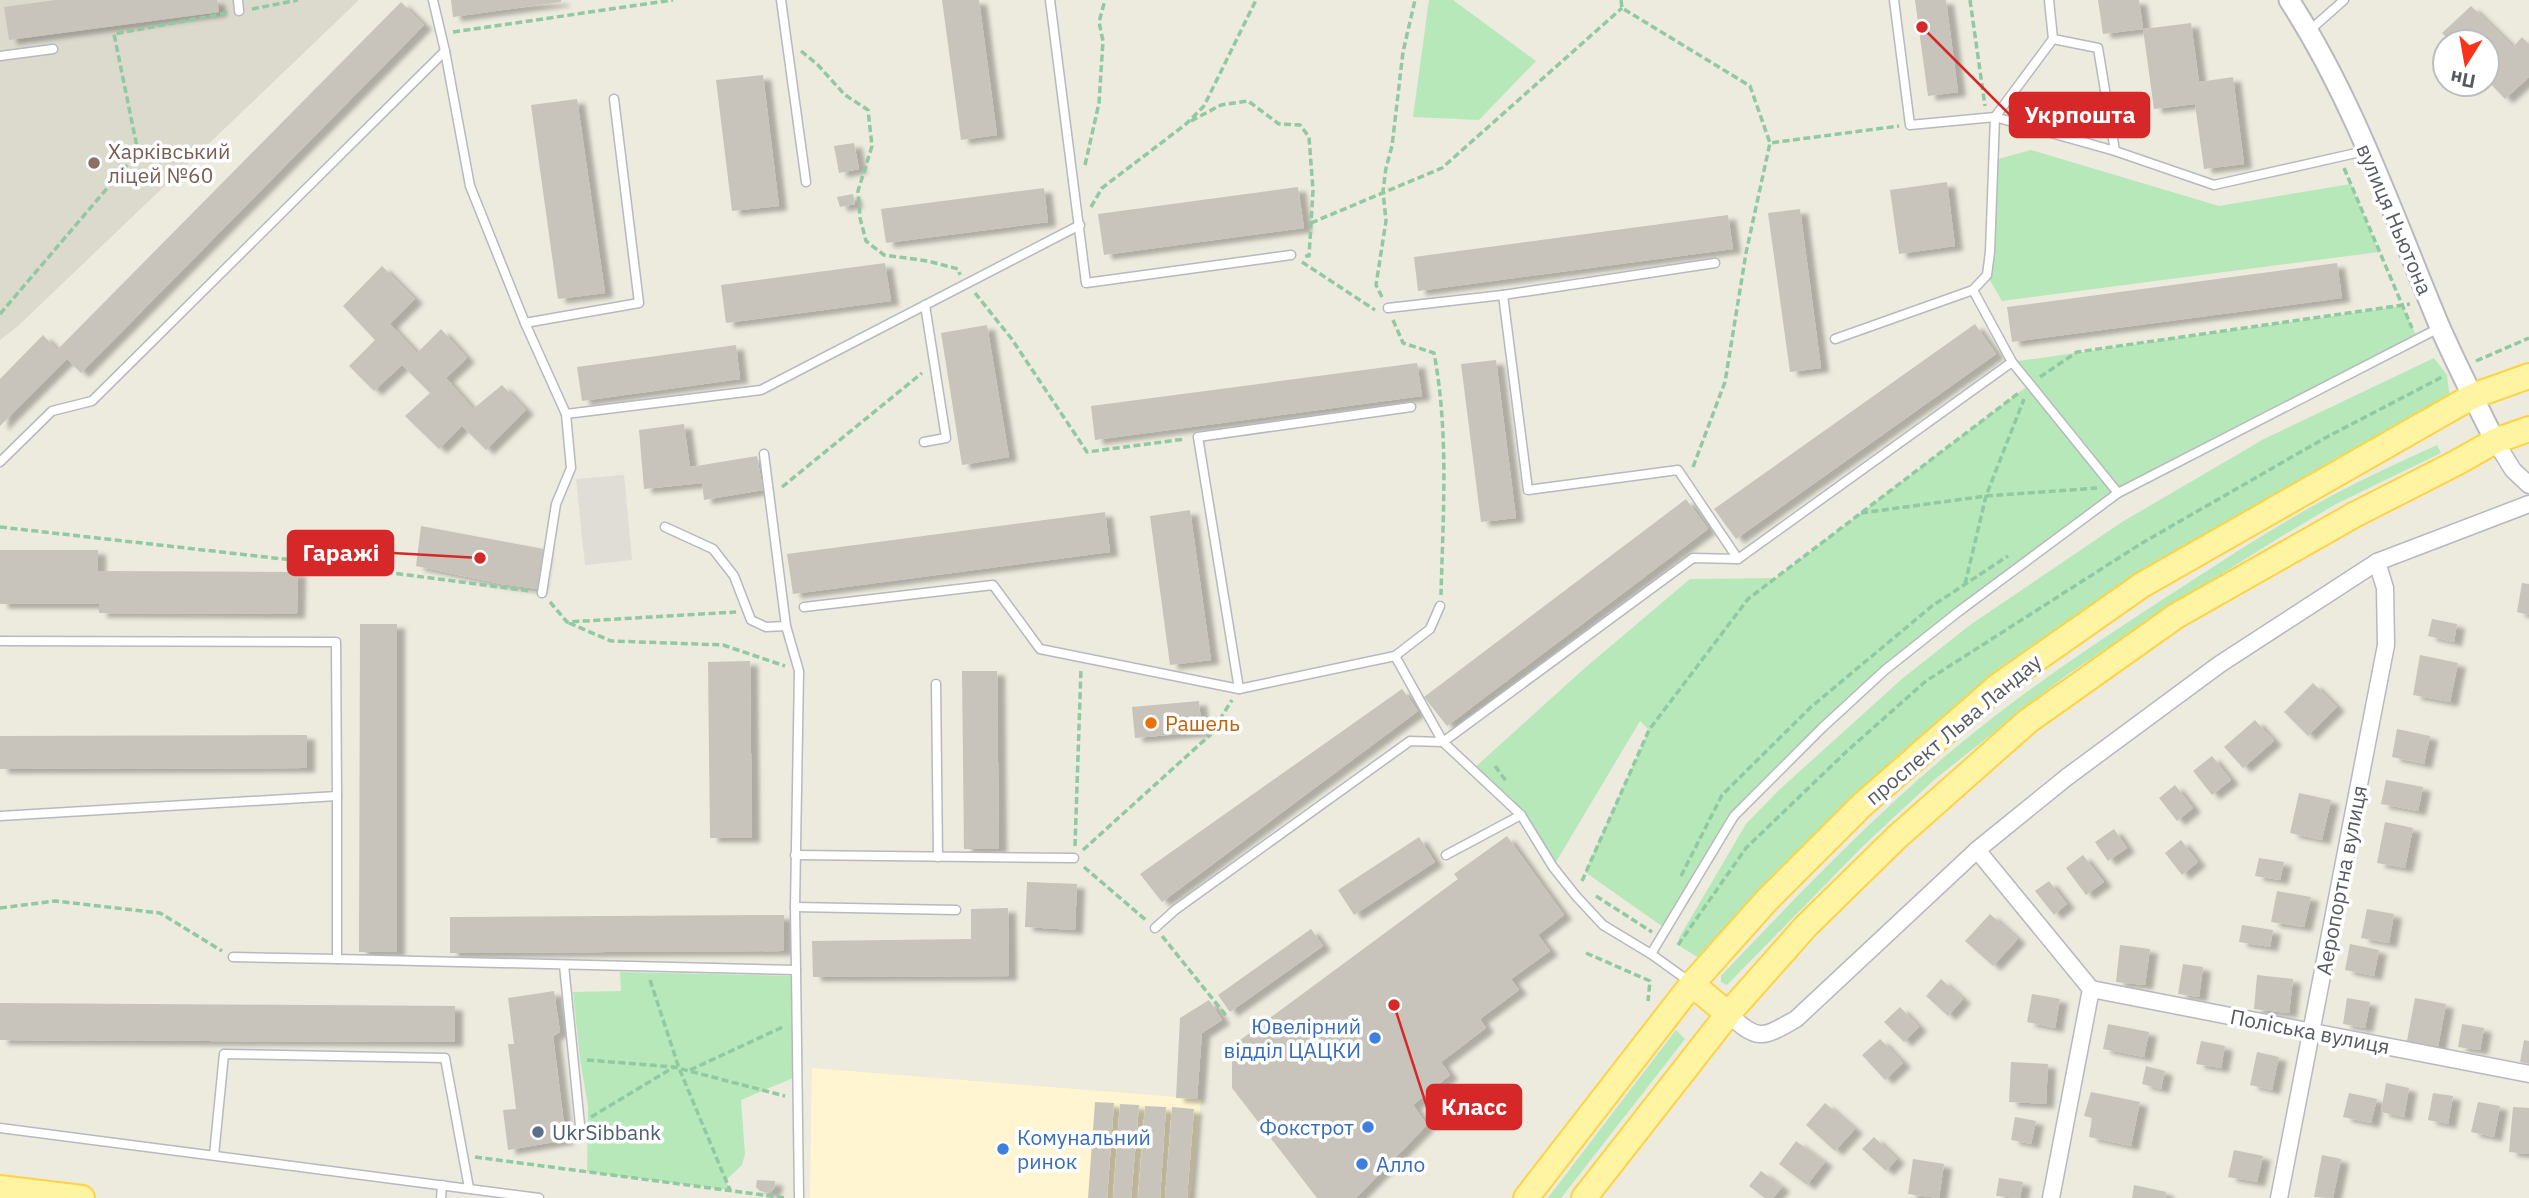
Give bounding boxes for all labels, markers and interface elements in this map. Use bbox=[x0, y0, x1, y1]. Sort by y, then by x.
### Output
north arrow bbox=[2431, 28, 2501, 98]
text: Пн bbox=[2448, 66, 2477, 94]
callout: Укрпошта bbox=[2010, 93, 2149, 137]
text: Укрпошта bbox=[2024, 99, 2136, 129]
place label: Харківський ліцей №60 bbox=[108, 137, 230, 189]
street label: вулиця Ньютона bbox=[2351, 139, 2439, 299]
marker: Харківський ліцей №60 bbox=[86, 155, 102, 171]
callout: Гаражі bbox=[288, 531, 393, 575]
text: Гаражі bbox=[303, 537, 379, 567]
street label: проспект Льва Ландау bbox=[1859, 647, 2047, 811]
place label: Рашель bbox=[1165, 709, 1240, 737]
marker: Рашель bbox=[1143, 715, 1159, 731]
street label: Аеропортна вулиця bbox=[2309, 783, 2373, 977]
street label: Поліська вулиця bbox=[2228, 1002, 2392, 1060]
place label: Ювелірний відділ ЦАЦКИ bbox=[1224, 1012, 1361, 1064]
marker: Ювелірний відділ ЦАЦКИ bbox=[1367, 1030, 1383, 1046]
callout: Класс bbox=[1427, 1085, 1521, 1129]
text: Класс bbox=[1441, 1091, 1507, 1121]
place label: Фокстрот bbox=[1259, 1113, 1354, 1141]
place label: UkrSibbank bbox=[552, 1118, 661, 1146]
marker: Фокстрот bbox=[1360, 1119, 1376, 1135]
place label: Комунальний ринок bbox=[1017, 1123, 1151, 1175]
marker: UkrSibbank bbox=[530, 1124, 546, 1140]
marker: Комунальний ринок bbox=[995, 1141, 1011, 1157]
place label: Алло bbox=[1376, 1150, 1425, 1178]
marker: Алло bbox=[1354, 1156, 1370, 1172]

